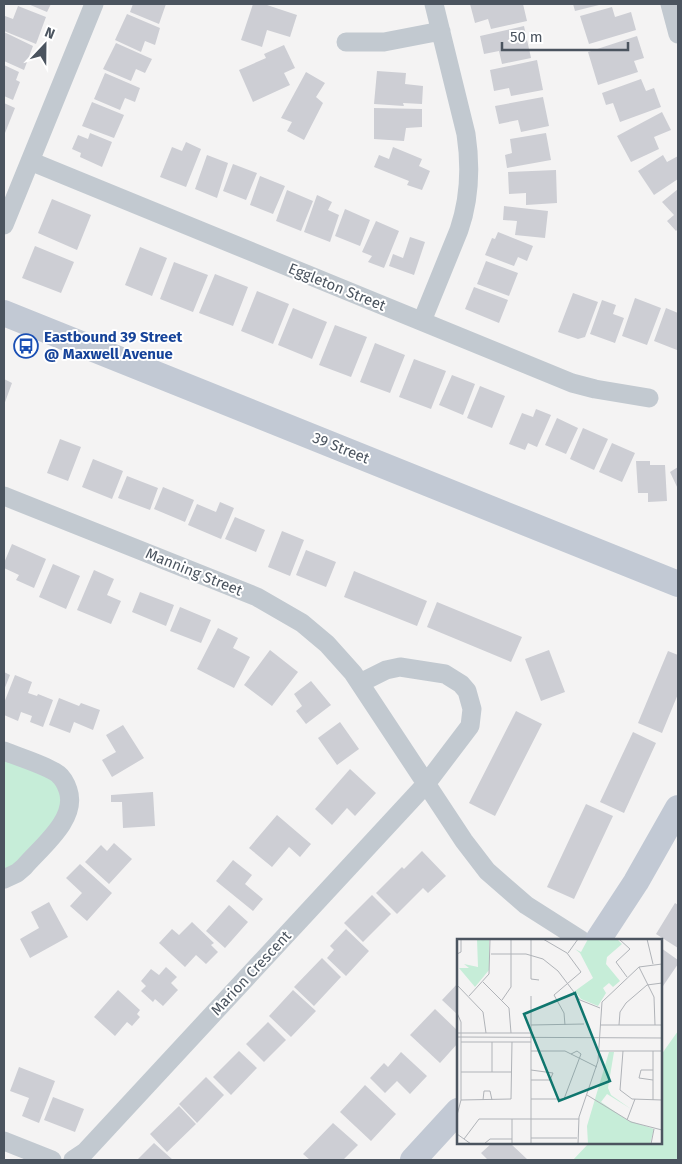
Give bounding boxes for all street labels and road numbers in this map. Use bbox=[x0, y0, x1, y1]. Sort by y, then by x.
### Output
street label: Eggleton Street bbox=[286, 259, 389, 315]
street label: 39 Street bbox=[310, 428, 373, 468]
street label: Manning Street bbox=[143, 544, 246, 600]
street label: Marion Crescent bbox=[207, 926, 295, 1019]

